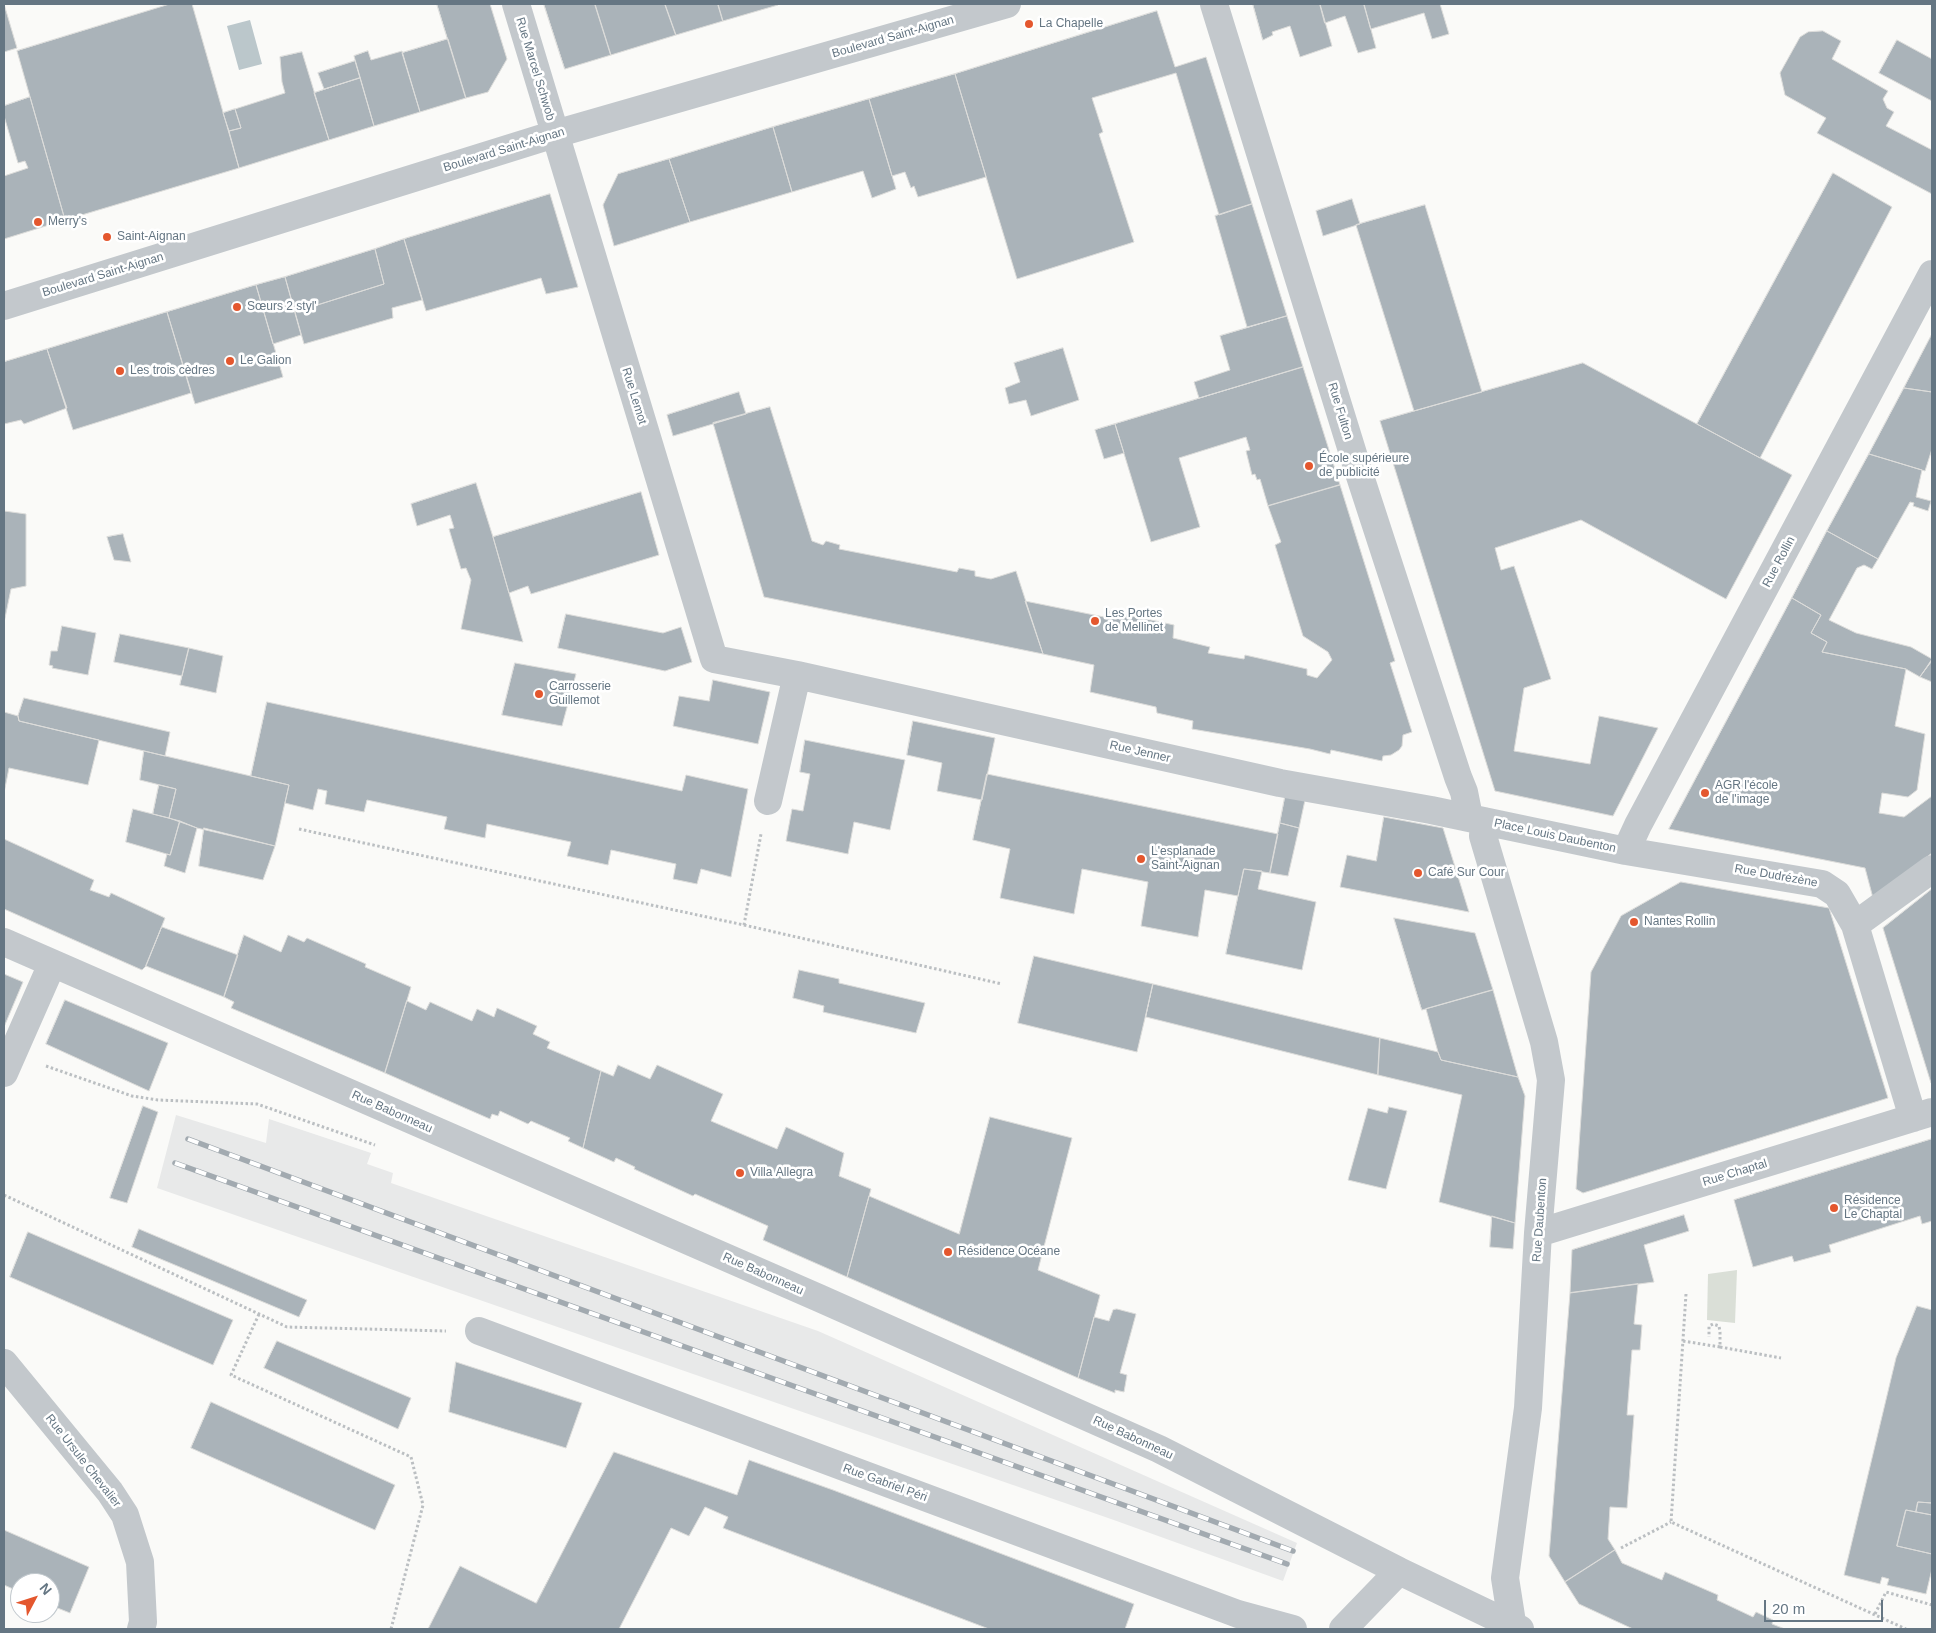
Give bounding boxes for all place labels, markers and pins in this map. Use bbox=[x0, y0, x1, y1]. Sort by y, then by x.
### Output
place label: La Chapelle bbox=[1039, 17, 1103, 31]
marker: La Chapelle bbox=[1023, 18, 1035, 30]
place label: Merry's bbox=[48, 215, 87, 229]
marker: Merry's bbox=[32, 216, 44, 228]
place label: Saint-Aignan bbox=[117, 230, 186, 244]
marker: Saint-Aignan bbox=[101, 231, 113, 243]
place label: Sœurs 2 styl' bbox=[247, 300, 317, 314]
marker: Sœurs 2 styl' bbox=[231, 301, 243, 313]
place label: Le Galion bbox=[240, 354, 291, 368]
marker: Le Galion bbox=[224, 355, 236, 367]
place label: Les trois cèdres bbox=[130, 364, 215, 378]
marker: Les trois cèdres bbox=[114, 365, 126, 377]
place label: École supérieure de publicité bbox=[1319, 452, 1409, 480]
marker: École supérieure de publicité bbox=[1303, 460, 1315, 472]
place label: Les Portes de Mellinet bbox=[1105, 607, 1163, 635]
marker: Les Portes de Mellinet bbox=[1089, 615, 1101, 627]
place label: Carrosserie Guillemot bbox=[549, 680, 611, 708]
marker: Carrosserie Guillemot bbox=[533, 688, 545, 700]
place label: AGR l'école de l'image bbox=[1715, 779, 1778, 807]
marker: AGR l'école de l'image bbox=[1699, 787, 1711, 799]
place label: L'esplanade Saint-Aignan bbox=[1151, 845, 1220, 873]
marker: L'esplanade Saint-Aignan bbox=[1135, 853, 1147, 865]
place label: Café Sur Cour bbox=[1428, 866, 1505, 880]
marker: Café Sur Cour bbox=[1412, 867, 1424, 879]
place label: Nantes Rollin bbox=[1644, 915, 1715, 929]
marker: Nantes Rollin bbox=[1628, 916, 1640, 928]
place label: Villa Allegra bbox=[750, 1166, 813, 1180]
marker: Villa Allegra bbox=[734, 1167, 746, 1179]
place label: Résidence Le Chaptal bbox=[1844, 1194, 1902, 1222]
marker: Résidence Le Chaptal bbox=[1828, 1202, 1840, 1214]
place label: Résidence Océane bbox=[958, 1245, 1060, 1259]
marker: Résidence Océane bbox=[942, 1246, 954, 1258]

